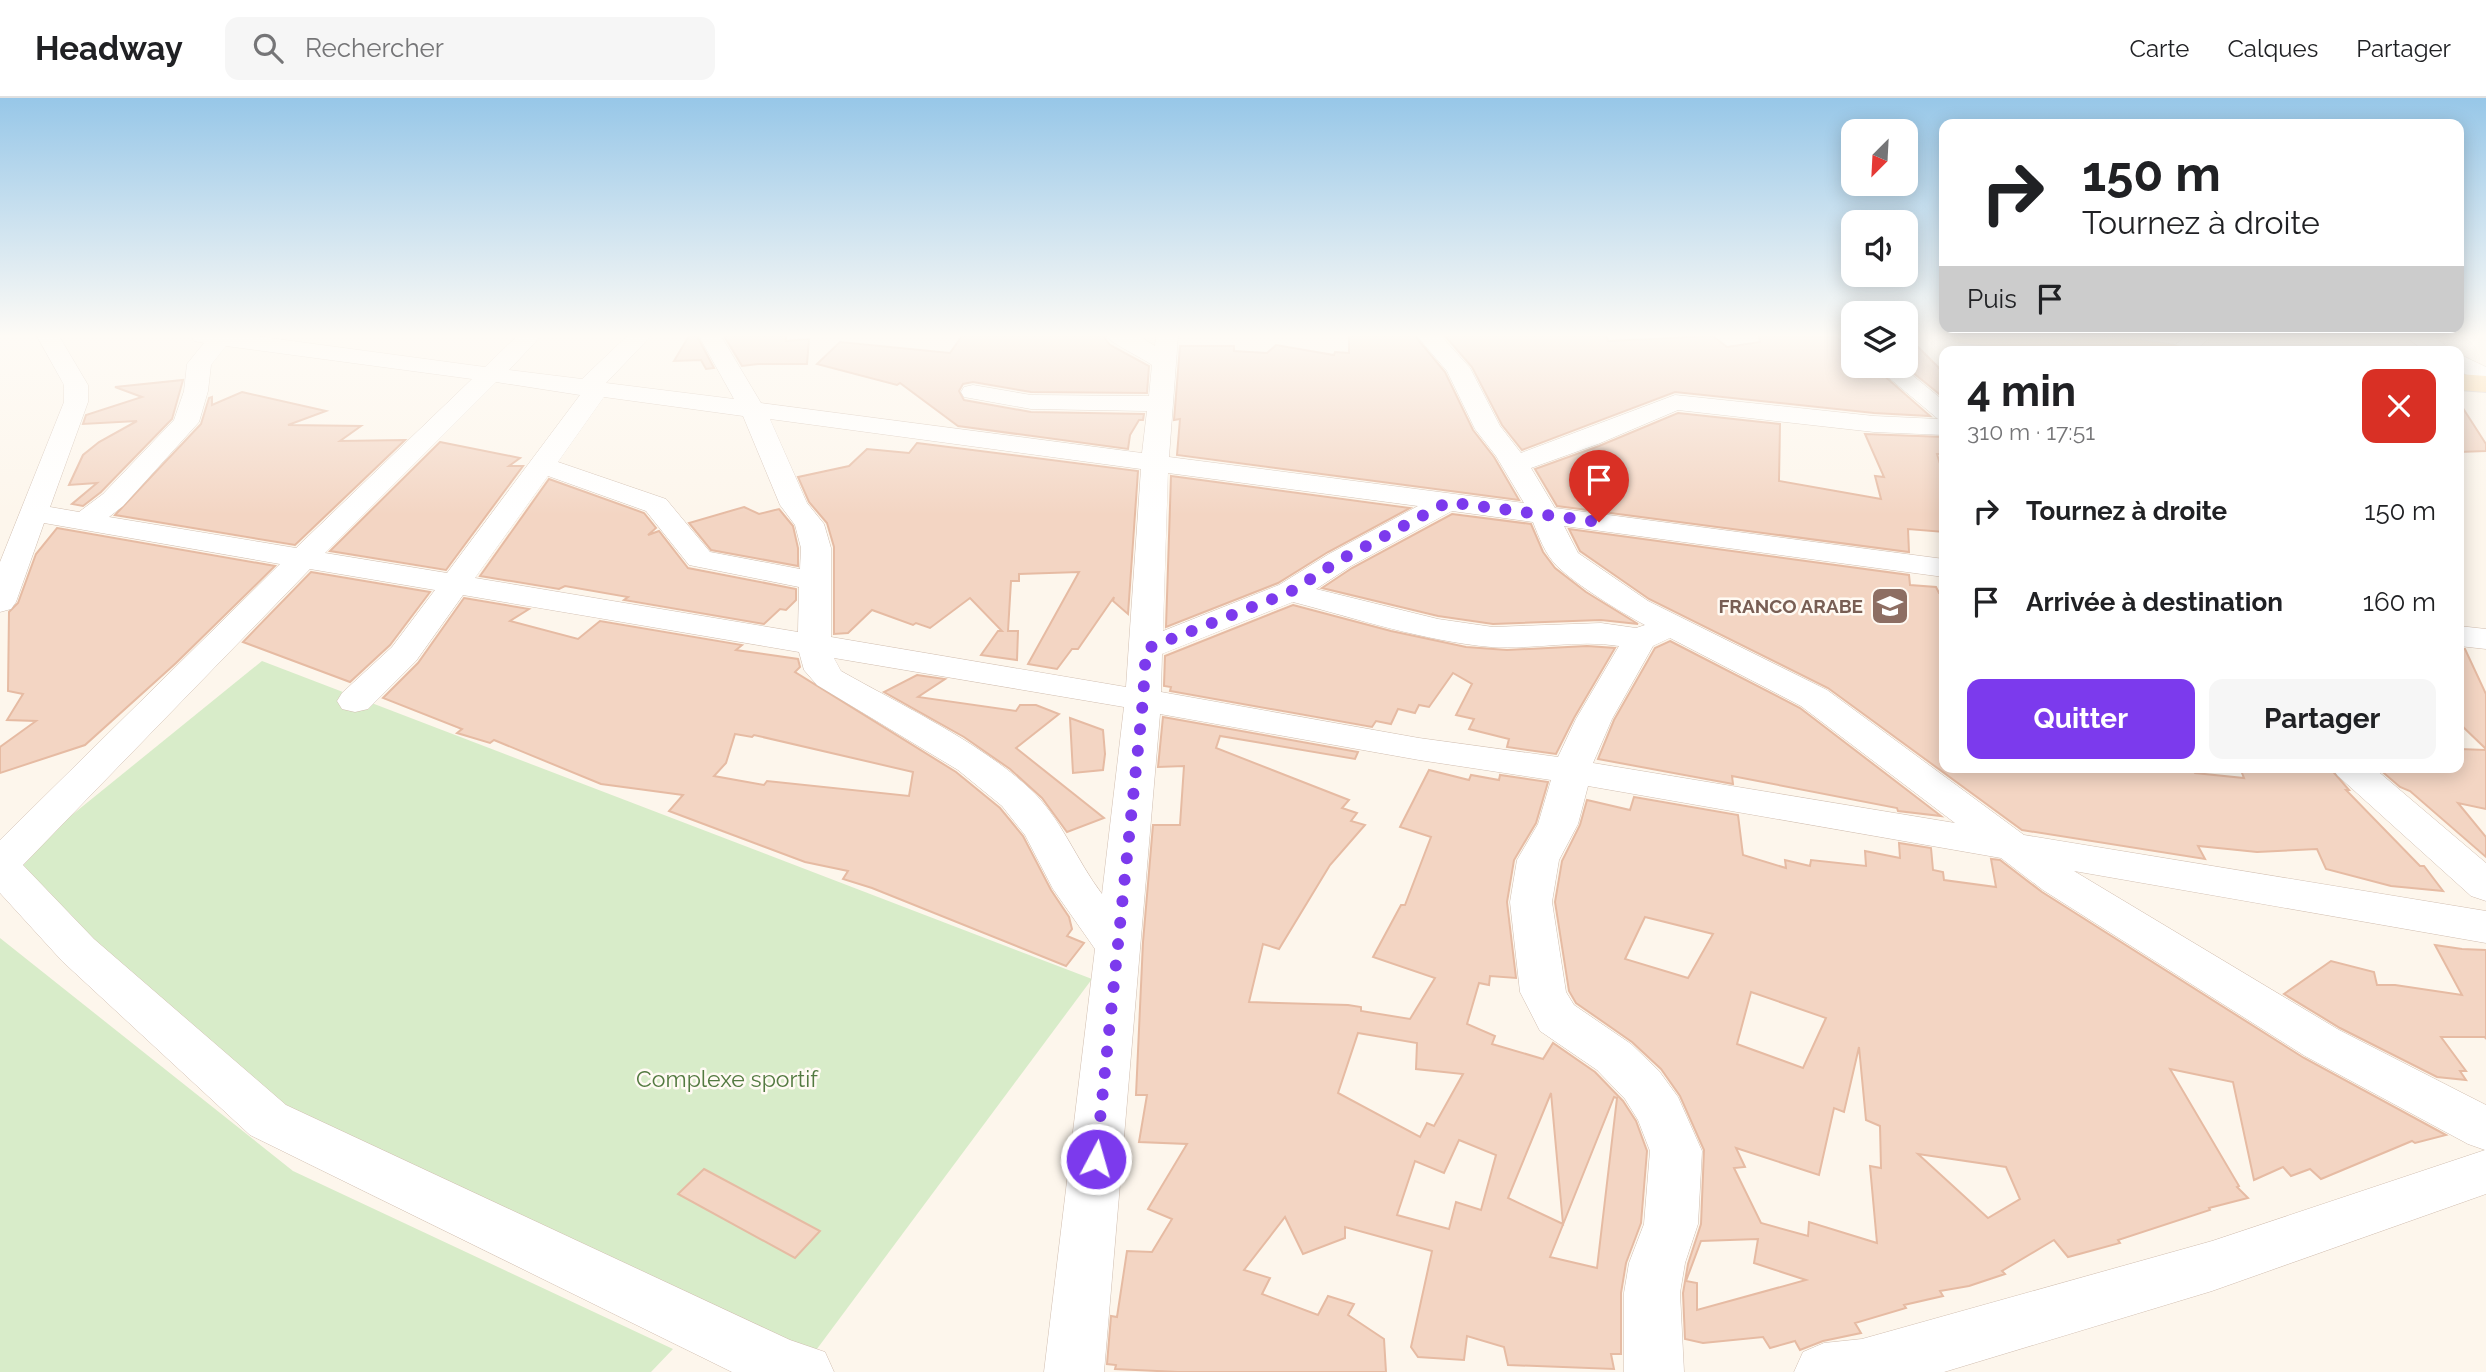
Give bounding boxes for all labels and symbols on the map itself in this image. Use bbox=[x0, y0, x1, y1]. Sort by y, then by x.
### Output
north arrow bbox=[1841, 119, 1918, 196]
pin bbox=[1569, 450, 1629, 522]
school or university icon: FRANCO ARABE bbox=[1869, 585, 1911, 627]
place label: FRANCO ARABE bbox=[1718, 595, 1863, 617]
park label: Complexe sportif bbox=[636, 1065, 819, 1092]
position arrow bbox=[1059, 1122, 1133, 1196]

